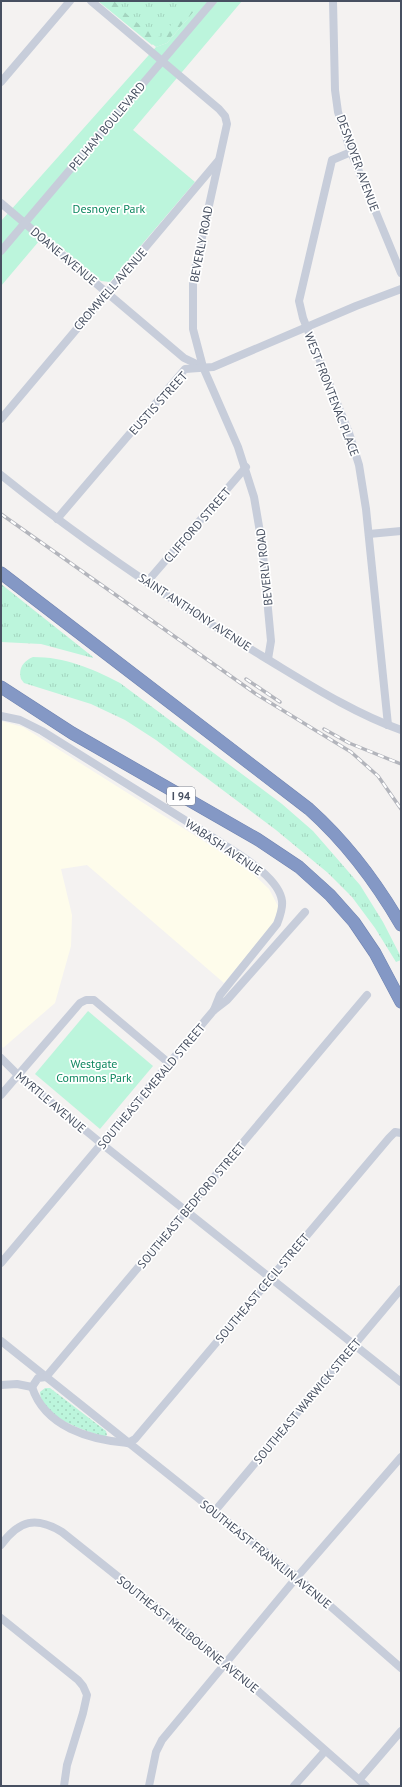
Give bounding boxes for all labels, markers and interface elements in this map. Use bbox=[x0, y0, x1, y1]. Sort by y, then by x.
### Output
street label: PELHAM BOULEVARD bbox=[66, 79, 149, 173]
street label: DESNOYER AVENUE bbox=[334, 113, 382, 213]
park label: Desnoyer Park bbox=[73, 201, 146, 216]
street label: BEVERLY ROAD bbox=[186, 204, 216, 284]
street label: DOANE AVENUE bbox=[28, 224, 100, 288]
street label: CROMWELL AVENUE bbox=[70, 245, 150, 333]
street label: WEST FRONTENAC PLACE bbox=[301, 330, 363, 458]
street label: EUSTIS STREET bbox=[126, 368, 191, 438]
street label: CLIFFORD STREET bbox=[160, 484, 234, 566]
street label: BEVERLY ROAD bbox=[252, 527, 276, 606]
street label: SAINT ANTHONY AVENUE bbox=[136, 570, 254, 654]
road number: I 94 bbox=[167, 787, 195, 805]
street label: WABASH AVENUE bbox=[183, 816, 265, 878]
street label: SOUTHEAST EMERALD STREET bbox=[94, 1020, 208, 1152]
park label: Westgate Commons Park bbox=[56, 1056, 132, 1085]
street label: MYRTLE AVENUE bbox=[13, 1068, 89, 1136]
street label: SOUTHEAST BEDFORD STREET bbox=[134, 1139, 248, 1271]
street label: SOUTHEAST CECIL STREET bbox=[212, 1230, 312, 1346]
street label: SOUTHEAST WARWICK STREET bbox=[250, 1335, 364, 1467]
street label: SOUTHEAST FRANKLIN AVENUE bbox=[197, 1496, 335, 1612]
street label: SOUTHEAST MELBOURNE AVENUE bbox=[114, 1572, 262, 1696]

